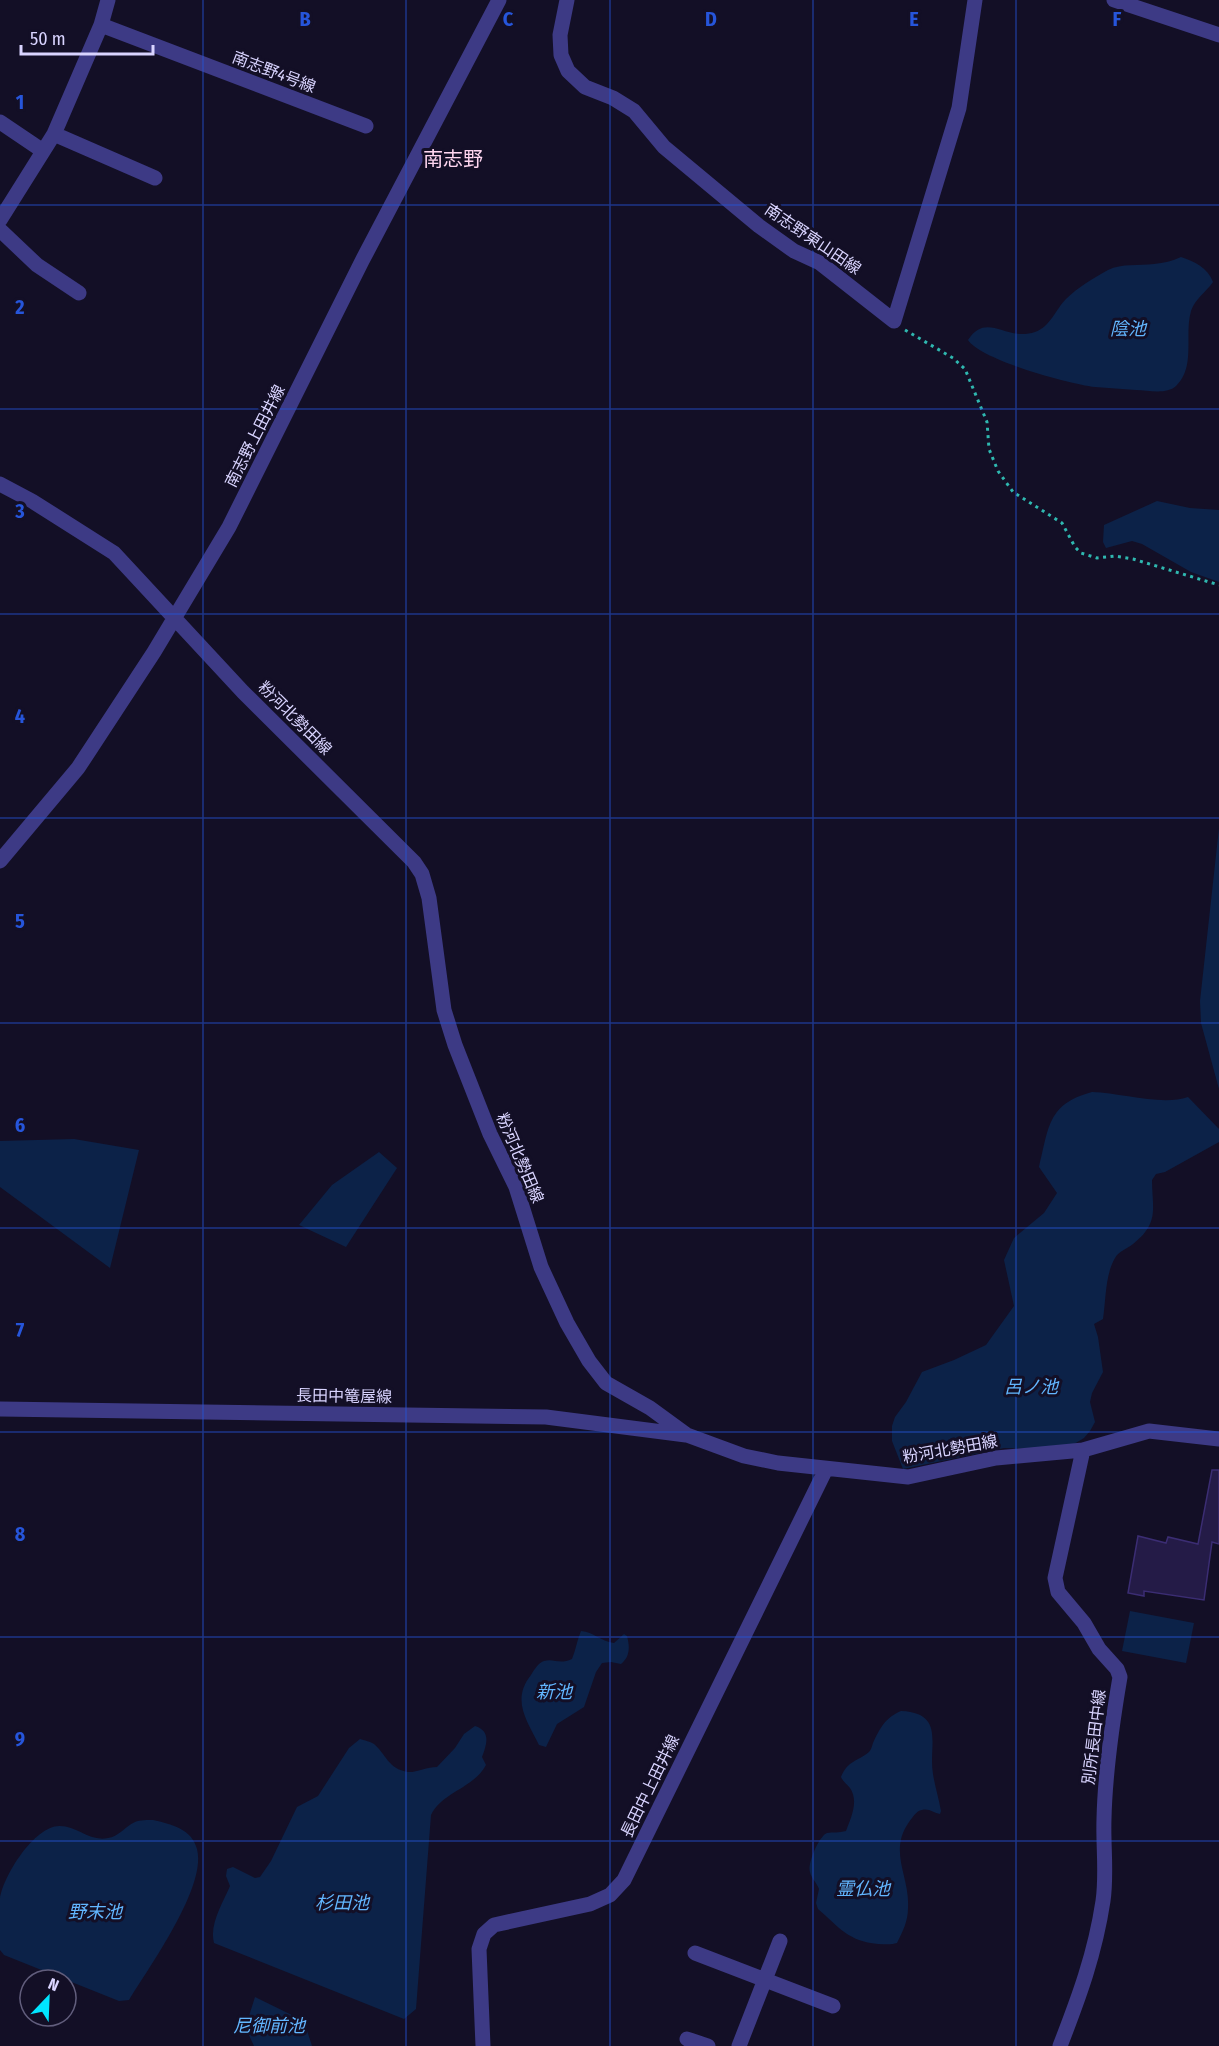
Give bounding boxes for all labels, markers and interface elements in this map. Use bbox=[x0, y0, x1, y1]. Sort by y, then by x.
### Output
text: B bbox=[299, 7, 311, 31]
text: C bbox=[503, 7, 514, 31]
text: D bbox=[705, 7, 717, 31]
text: E bbox=[909, 7, 919, 31]
text: F bbox=[1113, 7, 1122, 31]
scale bar bbox=[21, 18, 153, 56]
text: 50 m bbox=[30, 28, 66, 50]
street label: 南志野4号線 bbox=[230, 47, 318, 97]
text: 1 bbox=[16, 90, 24, 114]
district label: 南志野 bbox=[423, 147, 483, 171]
street label: 南志野東山田線 bbox=[761, 200, 865, 278]
text: 2 bbox=[14, 295, 25, 319]
water label: 陰池 bbox=[1110, 318, 1148, 340]
street label: 南志野上田井線 bbox=[221, 382, 289, 490]
text: 3 bbox=[14, 499, 25, 523]
street label: 粉河北勢田線 bbox=[254, 677, 336, 759]
text: 4 bbox=[15, 704, 25, 728]
text: 5 bbox=[15, 909, 25, 933]
street label: 粉河北勢田線 bbox=[492, 1110, 548, 1206]
text: 6 bbox=[15, 1113, 25, 1137]
text: 7 bbox=[16, 1318, 25, 1342]
water label: 呂ノ池 bbox=[1004, 1376, 1060, 1398]
street label: 長田中篭屋線 bbox=[296, 1386, 392, 1406]
street label: 粉河北勢田線 bbox=[901, 1431, 999, 1467]
text: 8 bbox=[15, 1522, 26, 1546]
water label: 新池 bbox=[536, 1681, 574, 1703]
street label: 別所長田中線 bbox=[1079, 1688, 1109, 1786]
text: 9 bbox=[15, 1727, 25, 1751]
street label: 長田中上田井線 bbox=[617, 1731, 683, 1841]
water label: 霊仏池 bbox=[836, 1878, 892, 1900]
water label: 杉田池 bbox=[315, 1892, 371, 1914]
water label: 野末池 bbox=[68, 1901, 124, 1923]
north arrow bbox=[18, 1968, 78, 2028]
text: N bbox=[46, 1974, 62, 1995]
water label: 尼御前池 bbox=[233, 2015, 307, 2037]

